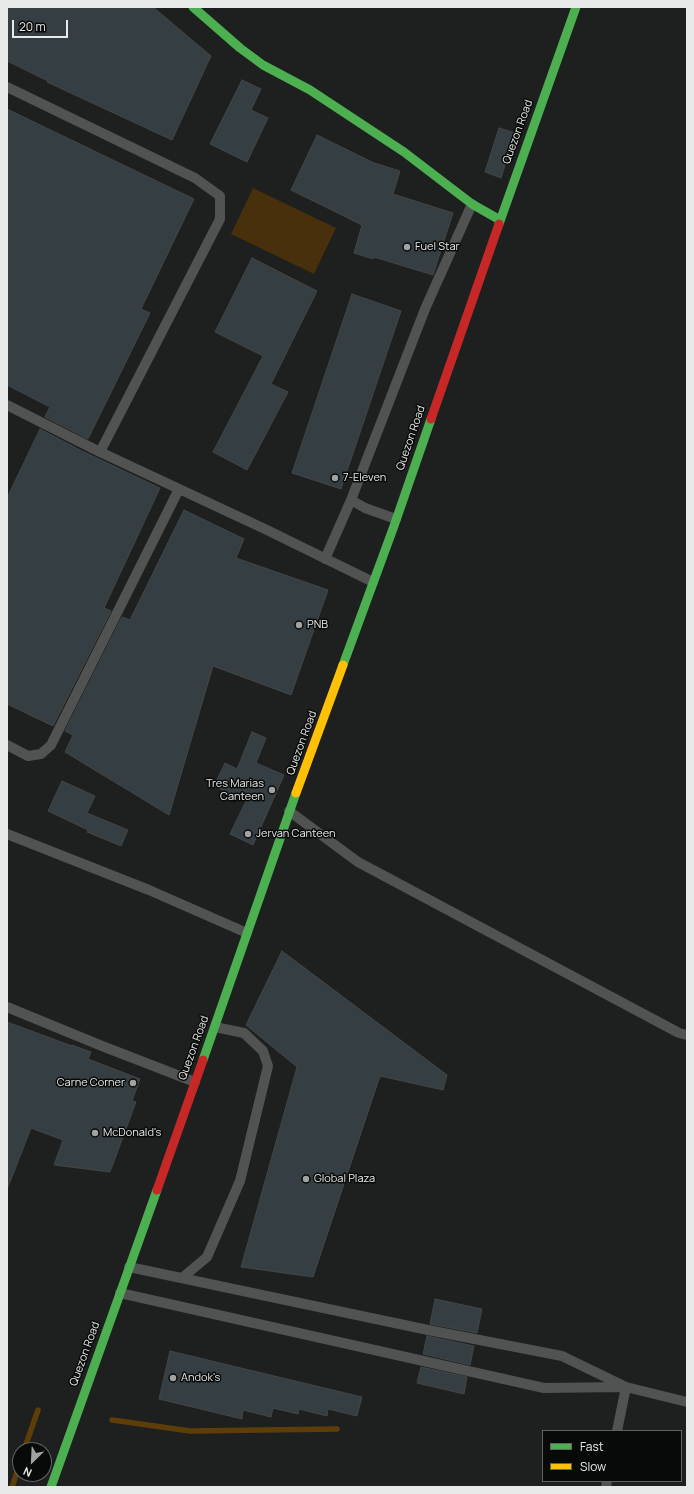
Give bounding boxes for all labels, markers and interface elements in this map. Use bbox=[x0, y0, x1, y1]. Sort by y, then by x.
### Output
scale bar bbox=[14, 12, 70, 38]
text: 20 m bbox=[19, 18, 46, 35]
street label: Quezon Road bbox=[500, 98, 536, 166]
place label: Fuel Star bbox=[415, 240, 460, 254]
marker: Fuel Star bbox=[402, 242, 412, 252]
street label: Quezon Road bbox=[394, 404, 428, 472]
place label: 7-Eleven bbox=[343, 471, 386, 485]
marker: 7-Eleven bbox=[330, 473, 340, 483]
place label: PNB bbox=[307, 618, 328, 632]
marker: PNB bbox=[294, 620, 304, 630]
street label: Quezon Road bbox=[284, 709, 320, 777]
place label: Tres Marias Canteen bbox=[206, 777, 264, 803]
marker: Tres Marias Canteen bbox=[267, 785, 277, 795]
place label: Jervan Canteen bbox=[256, 827, 336, 841]
marker: Jervan Canteen bbox=[243, 829, 253, 839]
street label: Quezon Road bbox=[176, 1014, 212, 1082]
place label: Carne Corner bbox=[57, 1076, 125, 1090]
marker: Carne Corner bbox=[128, 1078, 138, 1088]
place label: McDonald's bbox=[103, 1126, 161, 1140]
marker: McDonald's bbox=[90, 1128, 100, 1138]
place label: Global Plaza bbox=[314, 1172, 375, 1186]
marker: Global Plaza bbox=[301, 1174, 311, 1184]
street label: Quezon Road bbox=[67, 1320, 103, 1388]
place label: Andok's bbox=[181, 1371, 220, 1385]
marker: Andok's bbox=[168, 1373, 178, 1383]
legend bbox=[542, 1430, 682, 1482]
text: Fast bbox=[580, 1438, 604, 1455]
north arrow bbox=[12, 1442, 52, 1482]
text: Slow bbox=[580, 1458, 606, 1475]
text: N bbox=[21, 1464, 34, 1481]

